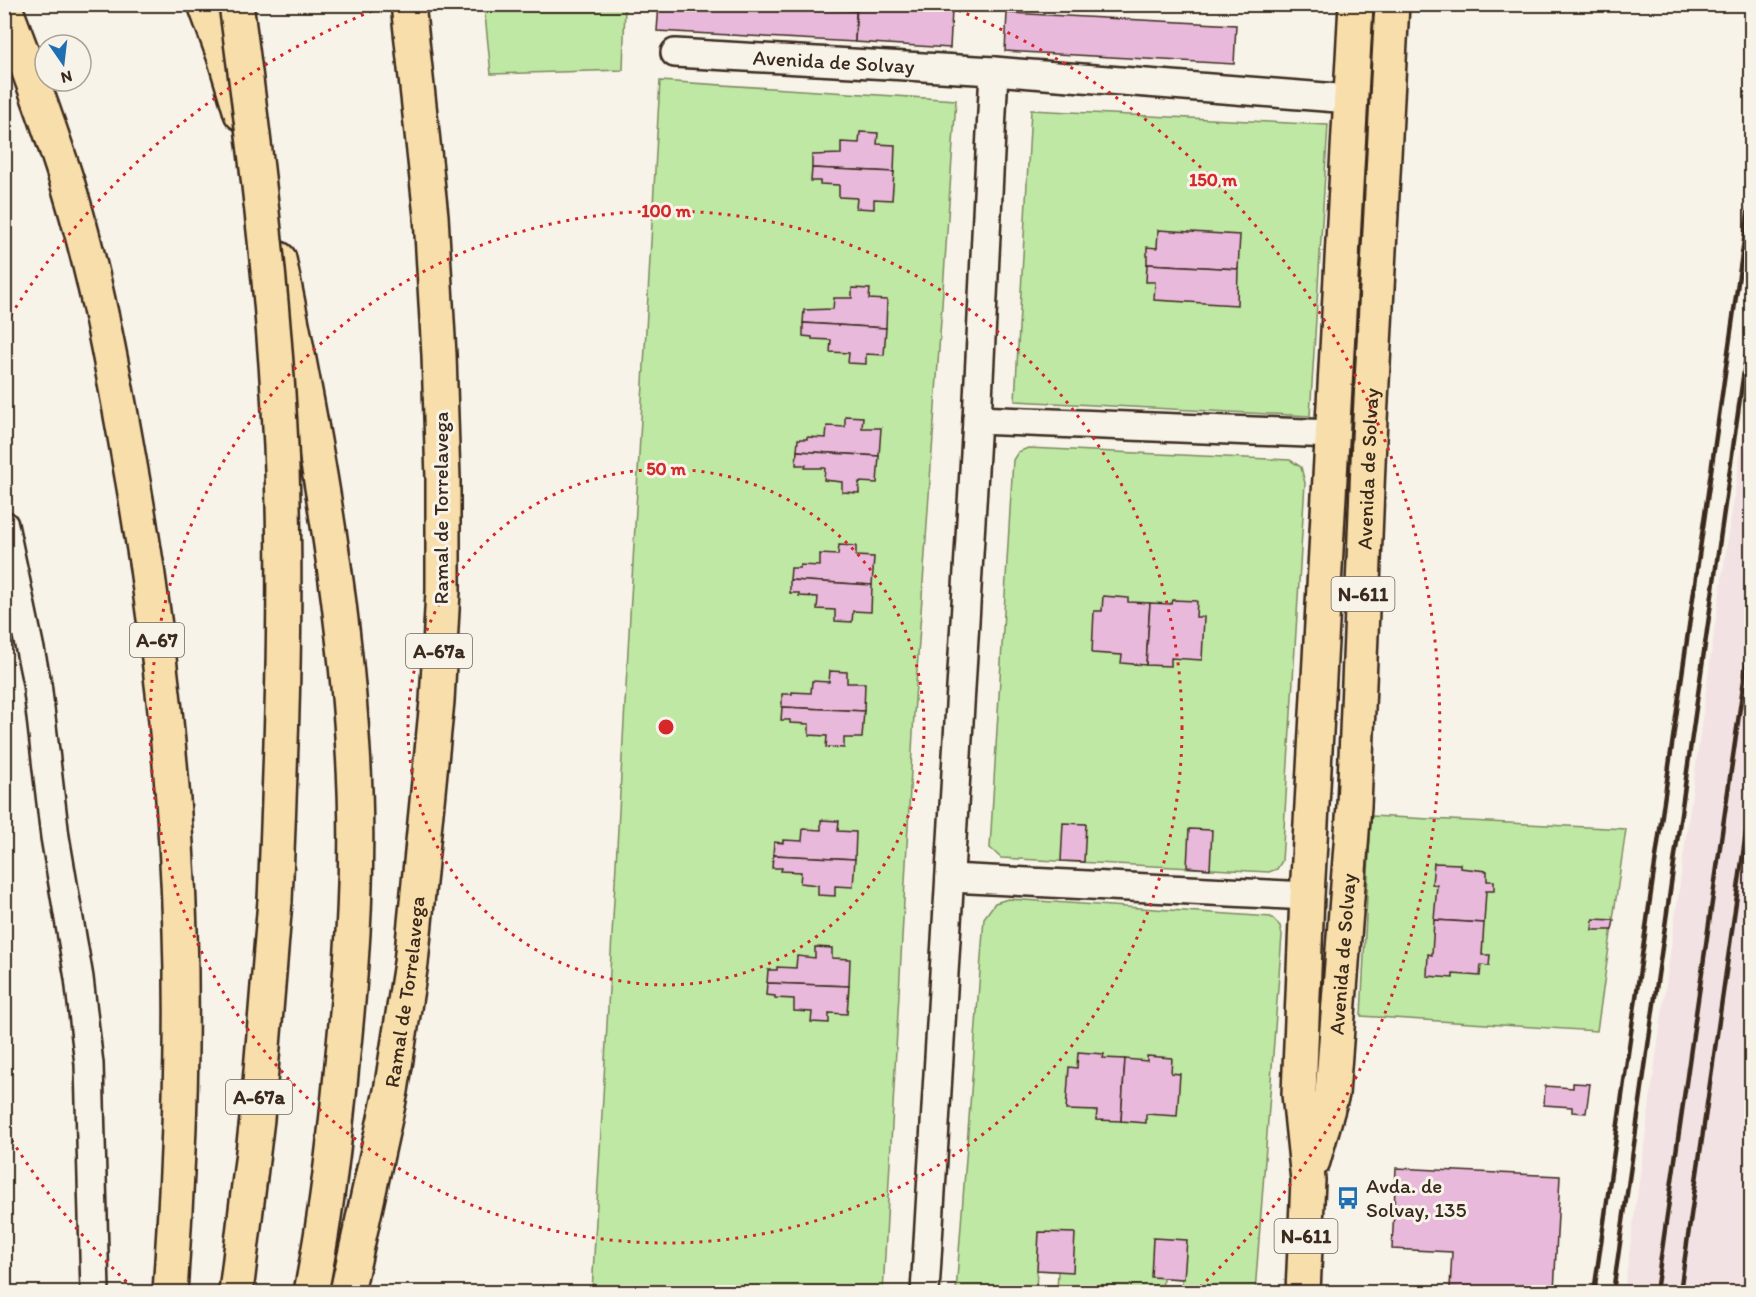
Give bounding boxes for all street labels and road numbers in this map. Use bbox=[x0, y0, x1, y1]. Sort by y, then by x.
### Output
street label: Avenida de Solvay bbox=[752, 44, 915, 79]
street label: Avenida de Solvay bbox=[1351, 387, 1384, 550]
street label: Ramal de Torrelavega bbox=[428, 412, 453, 604]
road number: N-611 bbox=[1332, 577, 1394, 611]
road number: A-67 bbox=[130, 623, 184, 657]
road number: A-67a bbox=[406, 634, 472, 668]
street label: Avenida de Solvay bbox=[1324, 872, 1361, 1036]
street label: Ramal de Torrelavega bbox=[379, 895, 430, 1089]
road number: A-67a bbox=[226, 1080, 292, 1114]
road number: N-611 bbox=[1274, 1219, 1338, 1253]

